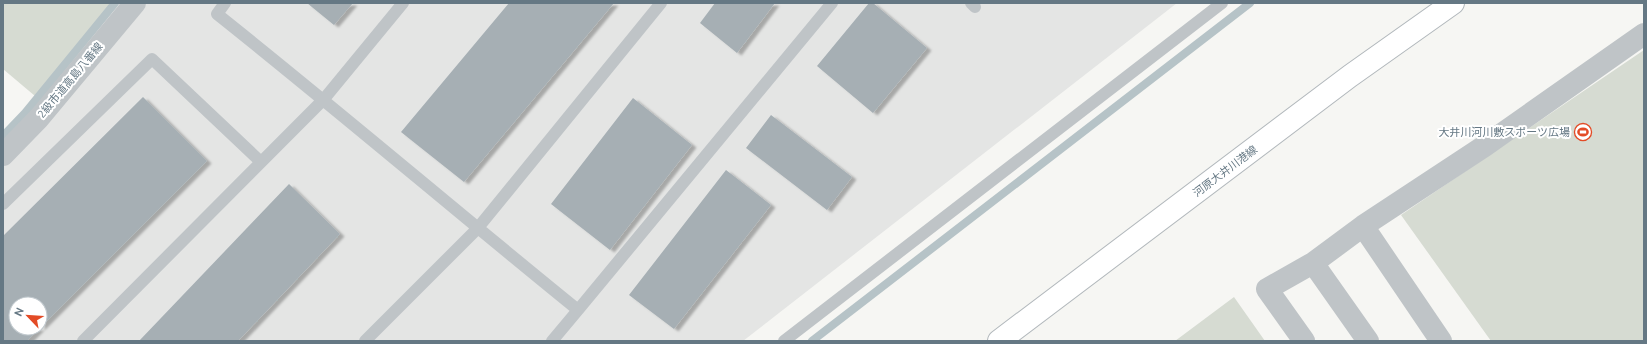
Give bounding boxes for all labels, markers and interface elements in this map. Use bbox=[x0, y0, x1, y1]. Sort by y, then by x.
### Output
street label: 2級市道高島八番線 bbox=[35, 40, 105, 120]
sports icon: 大井川河川敷スポーツ広場 bbox=[1573, 122, 1593, 142]
place label: 大井川河川敷スポーツ広場 bbox=[1438, 126, 1570, 138]
street label: 河原大井川港線 bbox=[1191, 143, 1259, 199]
north arrow bbox=[8, 296, 48, 336]
text: N bbox=[12, 306, 26, 318]

